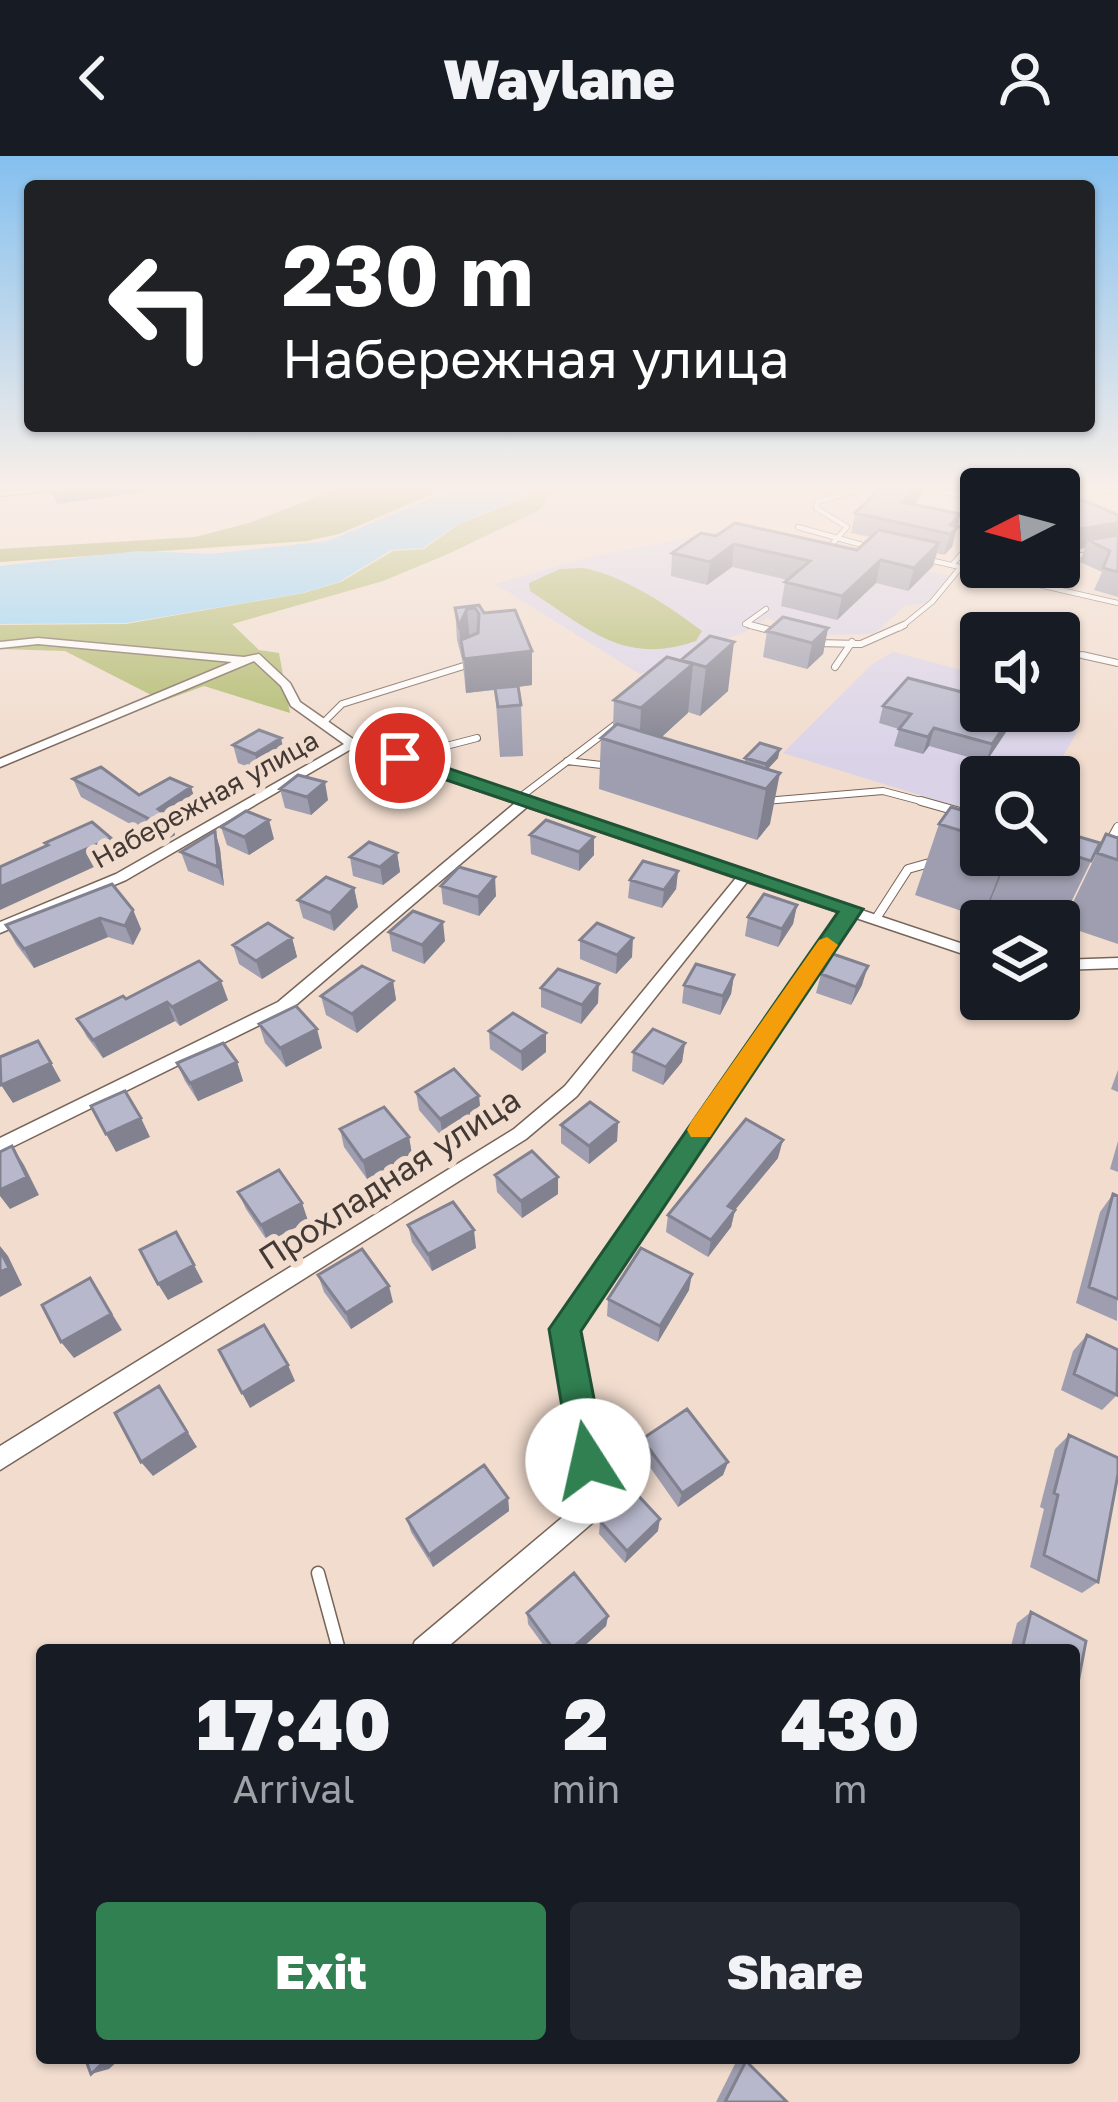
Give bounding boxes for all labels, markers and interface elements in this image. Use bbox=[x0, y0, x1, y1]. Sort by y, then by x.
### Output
icon: back bbox=[60, 45, 126, 111]
icon: person bbox=[992, 45, 1058, 111]
text: Waylane bbox=[443, 46, 675, 111]
text: 230 m bbox=[282, 224, 534, 324]
icon: left bbox=[84, 228, 240, 384]
text: Набережная улица bbox=[282, 325, 790, 390]
north arrow bbox=[960, 468, 1080, 588]
map controls bbox=[960, 468, 1080, 1020]
button: sound bbox=[960, 612, 1080, 732]
pin bbox=[349, 707, 451, 809]
street label: Набережная улица bbox=[86, 723, 324, 875]
icon: arrive bbox=[367, 725, 433, 791]
button: search bbox=[960, 756, 1080, 876]
button: layers bbox=[960, 900, 1080, 1020]
street label: Прохладная улица bbox=[251, 1079, 527, 1277]
position arrow bbox=[525, 1398, 651, 1524]
text: 17:40 bbox=[197, 1679, 391, 1766]
text: 2 bbox=[564, 1679, 608, 1766]
text: 430 bbox=[781, 1679, 919, 1766]
text: Arrival bbox=[233, 1765, 355, 1812]
text: min bbox=[551, 1765, 620, 1812]
text: m bbox=[833, 1765, 867, 1812]
button: Exit bbox=[96, 1902, 546, 2040]
button: Share bbox=[570, 1902, 1020, 2040]

